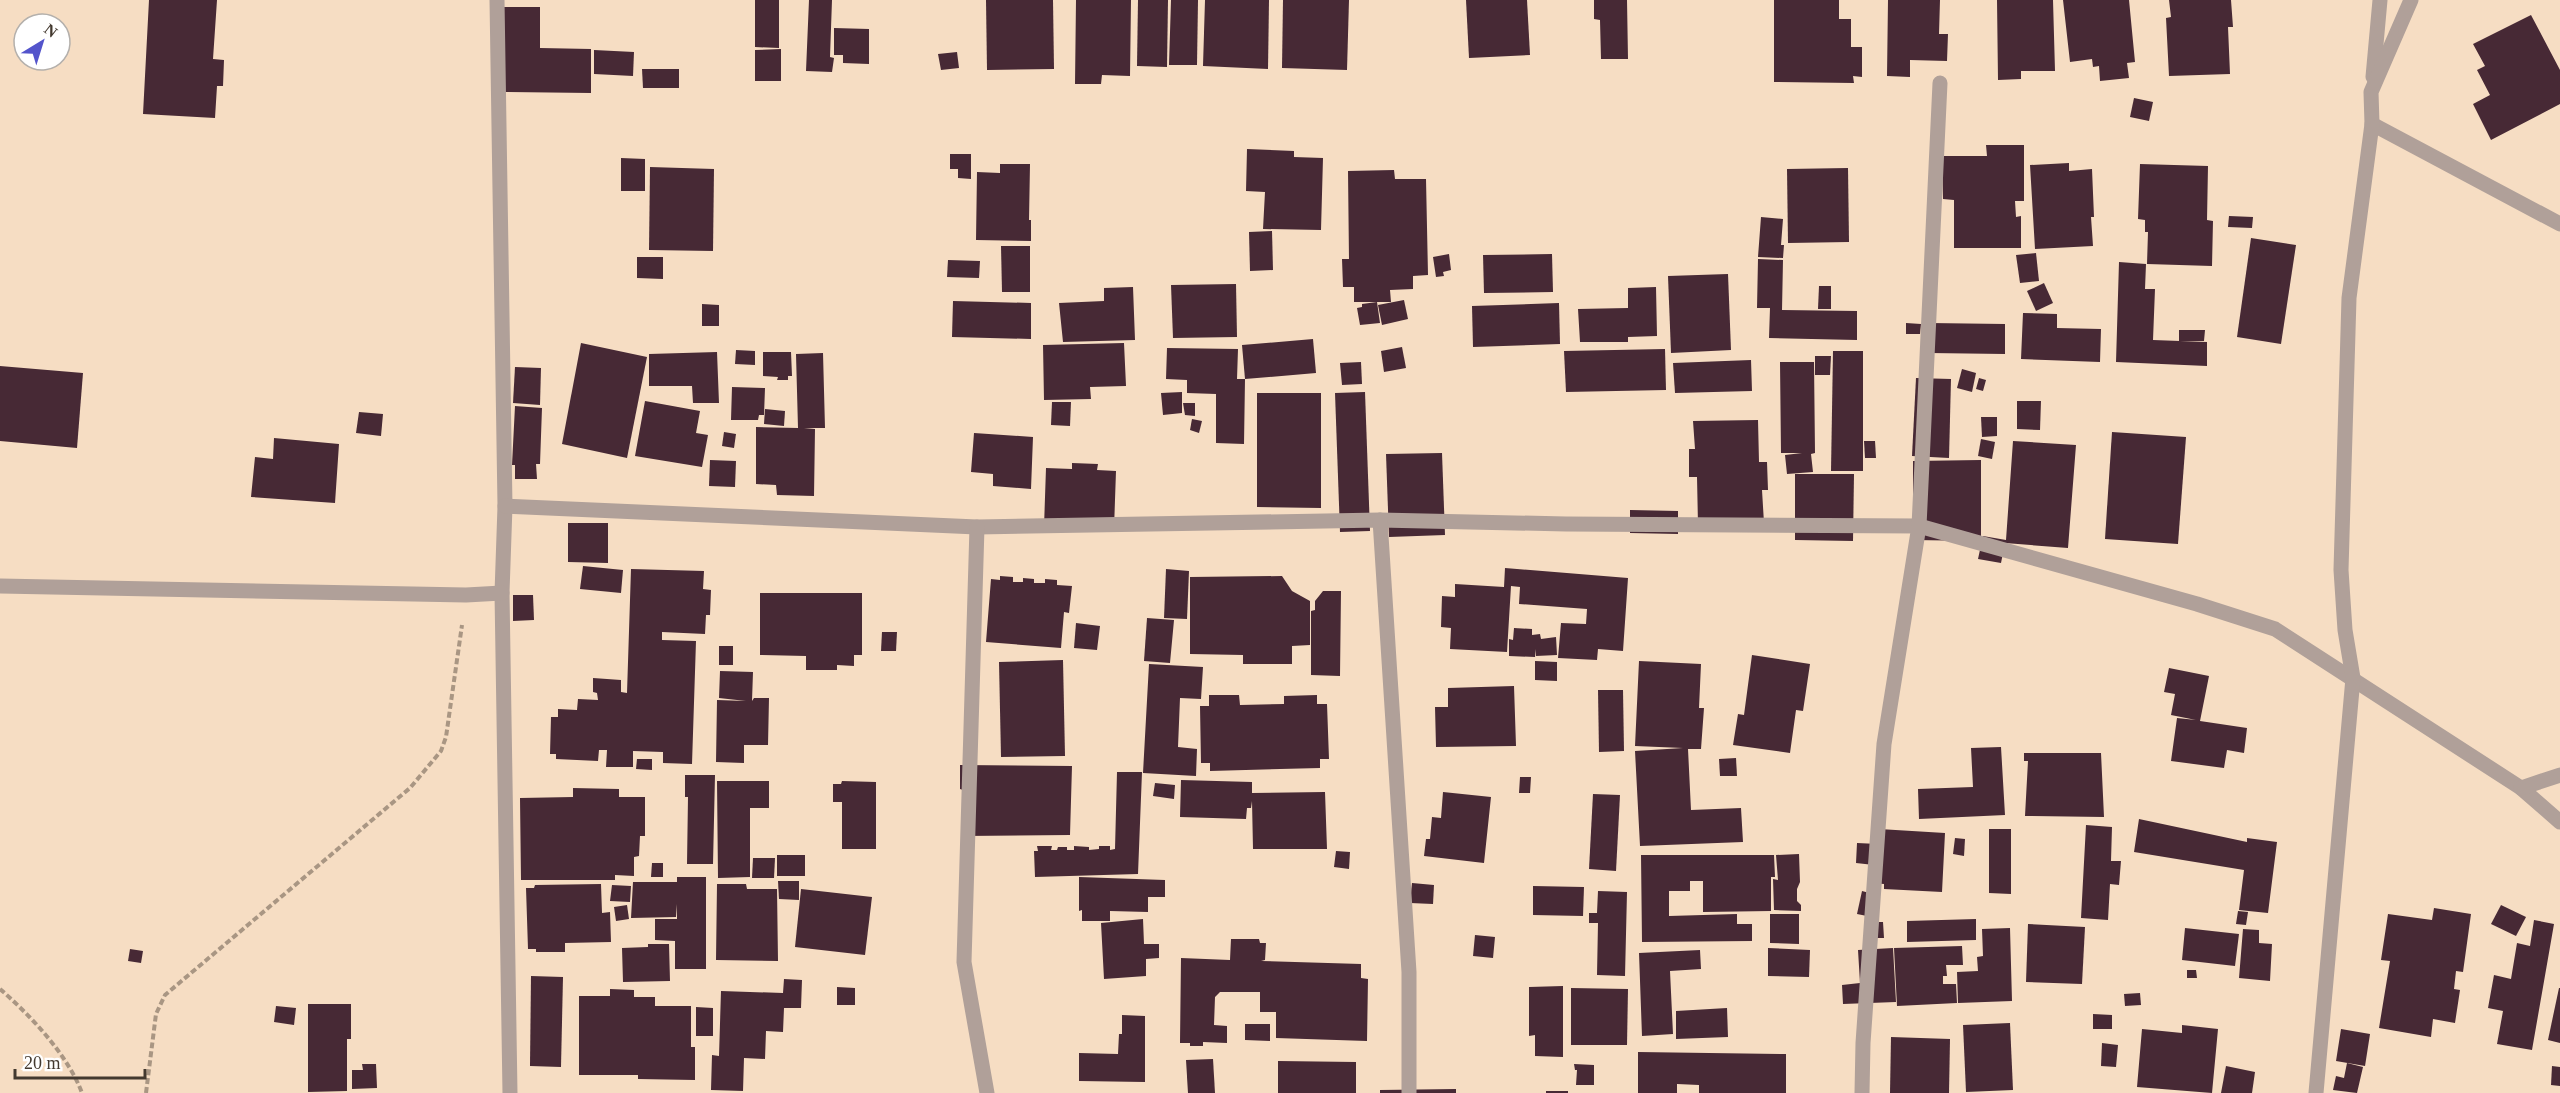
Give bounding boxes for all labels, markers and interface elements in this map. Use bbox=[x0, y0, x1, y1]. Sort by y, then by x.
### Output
north arrow bbox=[12, 12, 72, 72]
text: N bbox=[41, 20, 61, 41]
scale bar bbox=[15, 1042, 146, 1080]
text: 20 m bbox=[24, 1053, 61, 1073]

